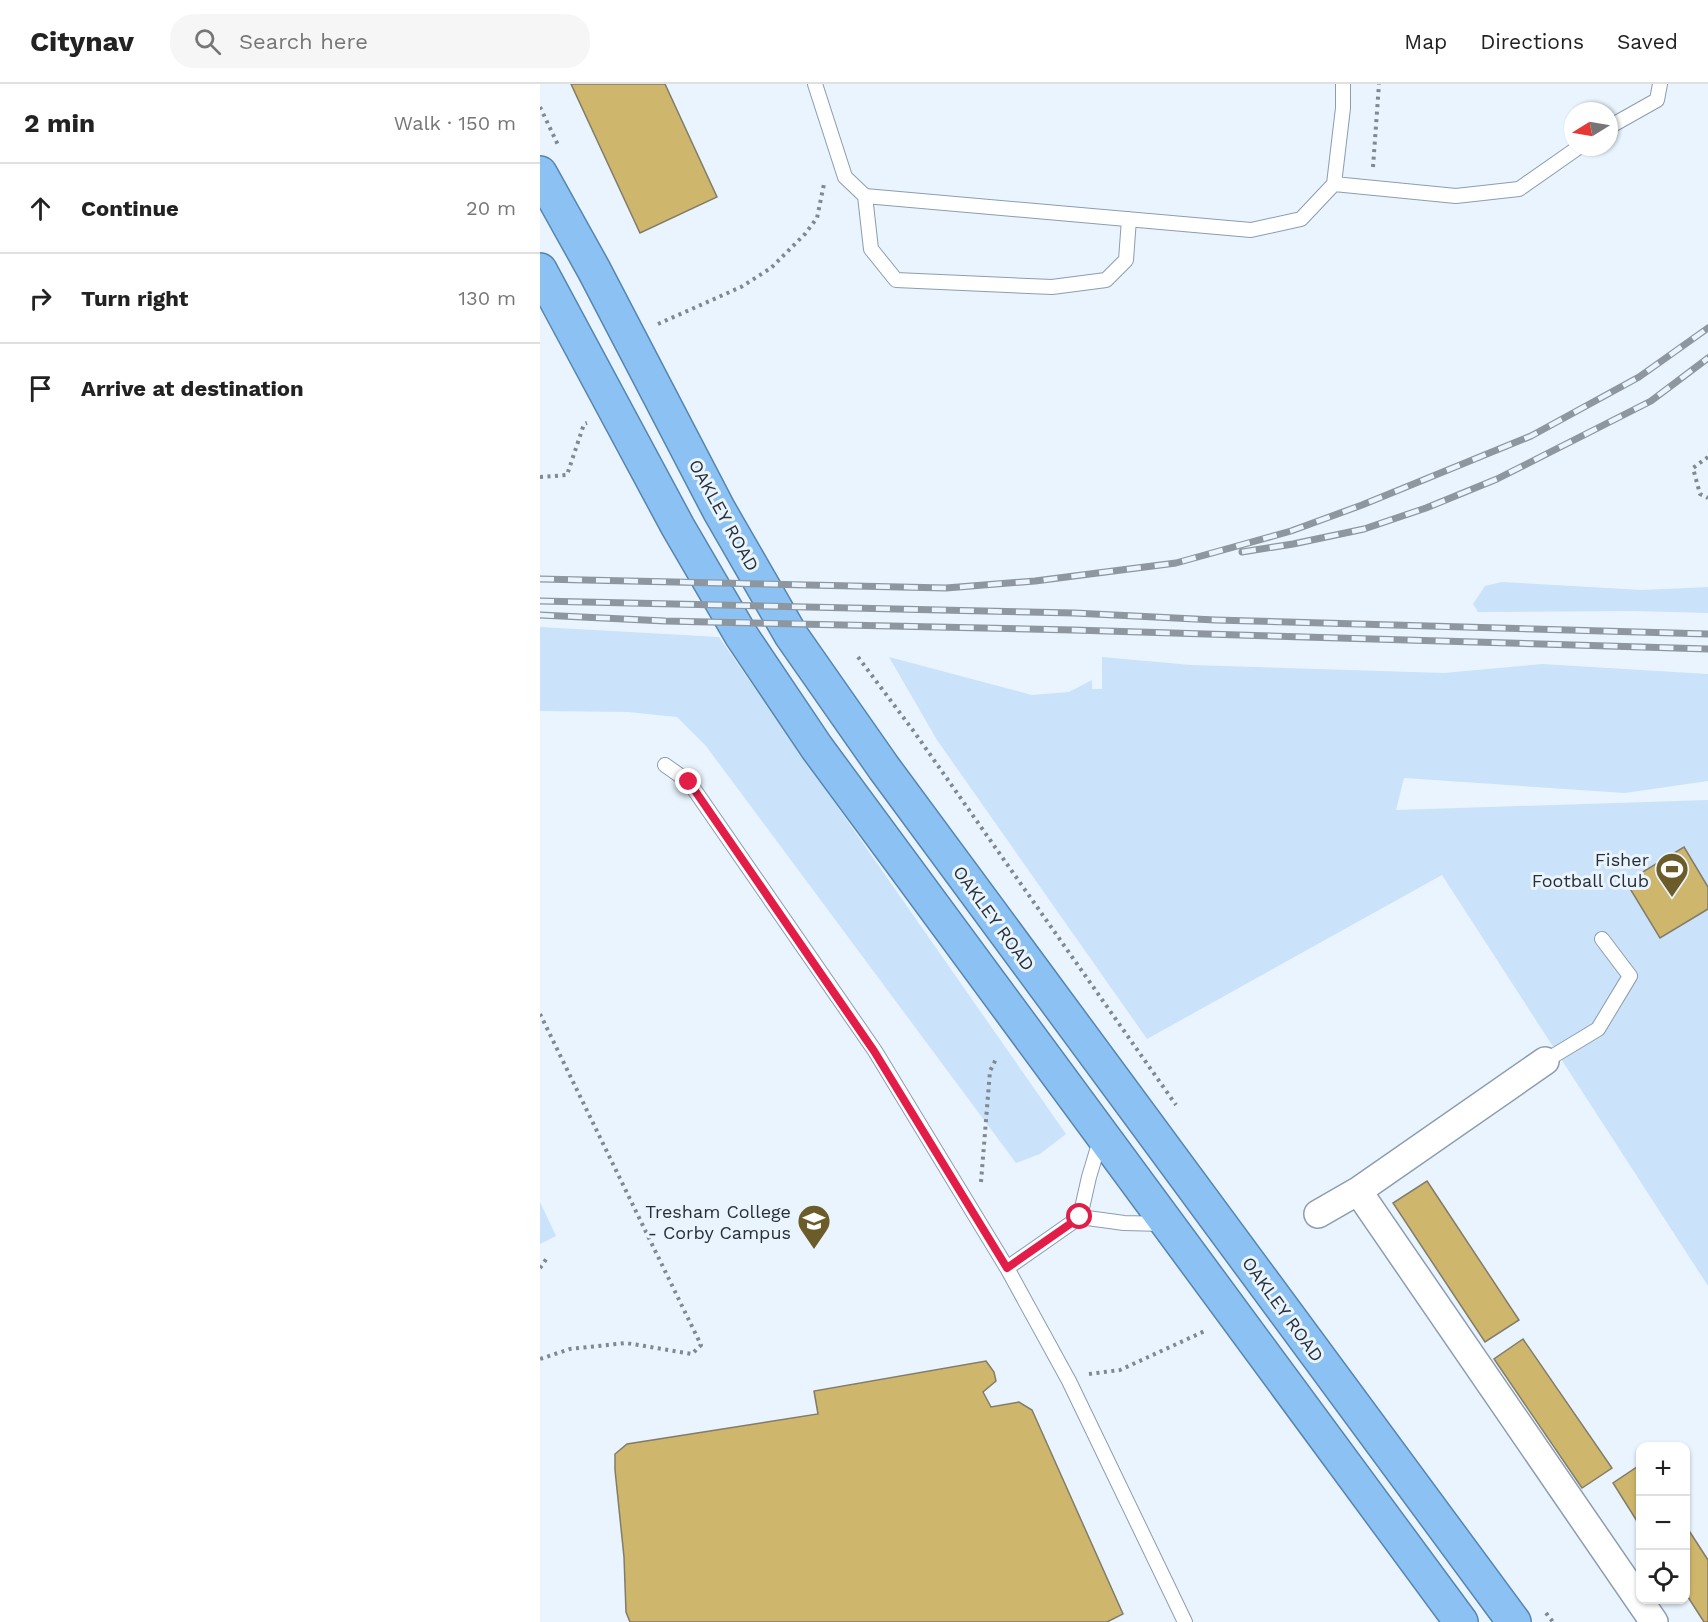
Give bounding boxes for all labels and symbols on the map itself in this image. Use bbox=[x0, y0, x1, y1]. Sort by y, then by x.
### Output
north arrow bbox=[1564, 102, 1618, 156]
street label: OAKLEY ROAD bbox=[685, 455, 763, 575]
route end bbox=[675, 768, 701, 794]
place label: Fisher Football Club bbox=[1532, 849, 1649, 891]
sports icon: Fisher Football Club bbox=[1654, 851, 1690, 898]
street label: OAKLEY ROAD bbox=[949, 861, 1039, 975]
place label: Tresham College - Corby Campus bbox=[645, 1201, 791, 1243]
school or university icon: Tresham College - Corby Campus bbox=[796, 1203, 832, 1250]
route start bbox=[1066, 1203, 1092, 1229]
street label: OAKLEY ROAD bbox=[1238, 1252, 1328, 1366]

